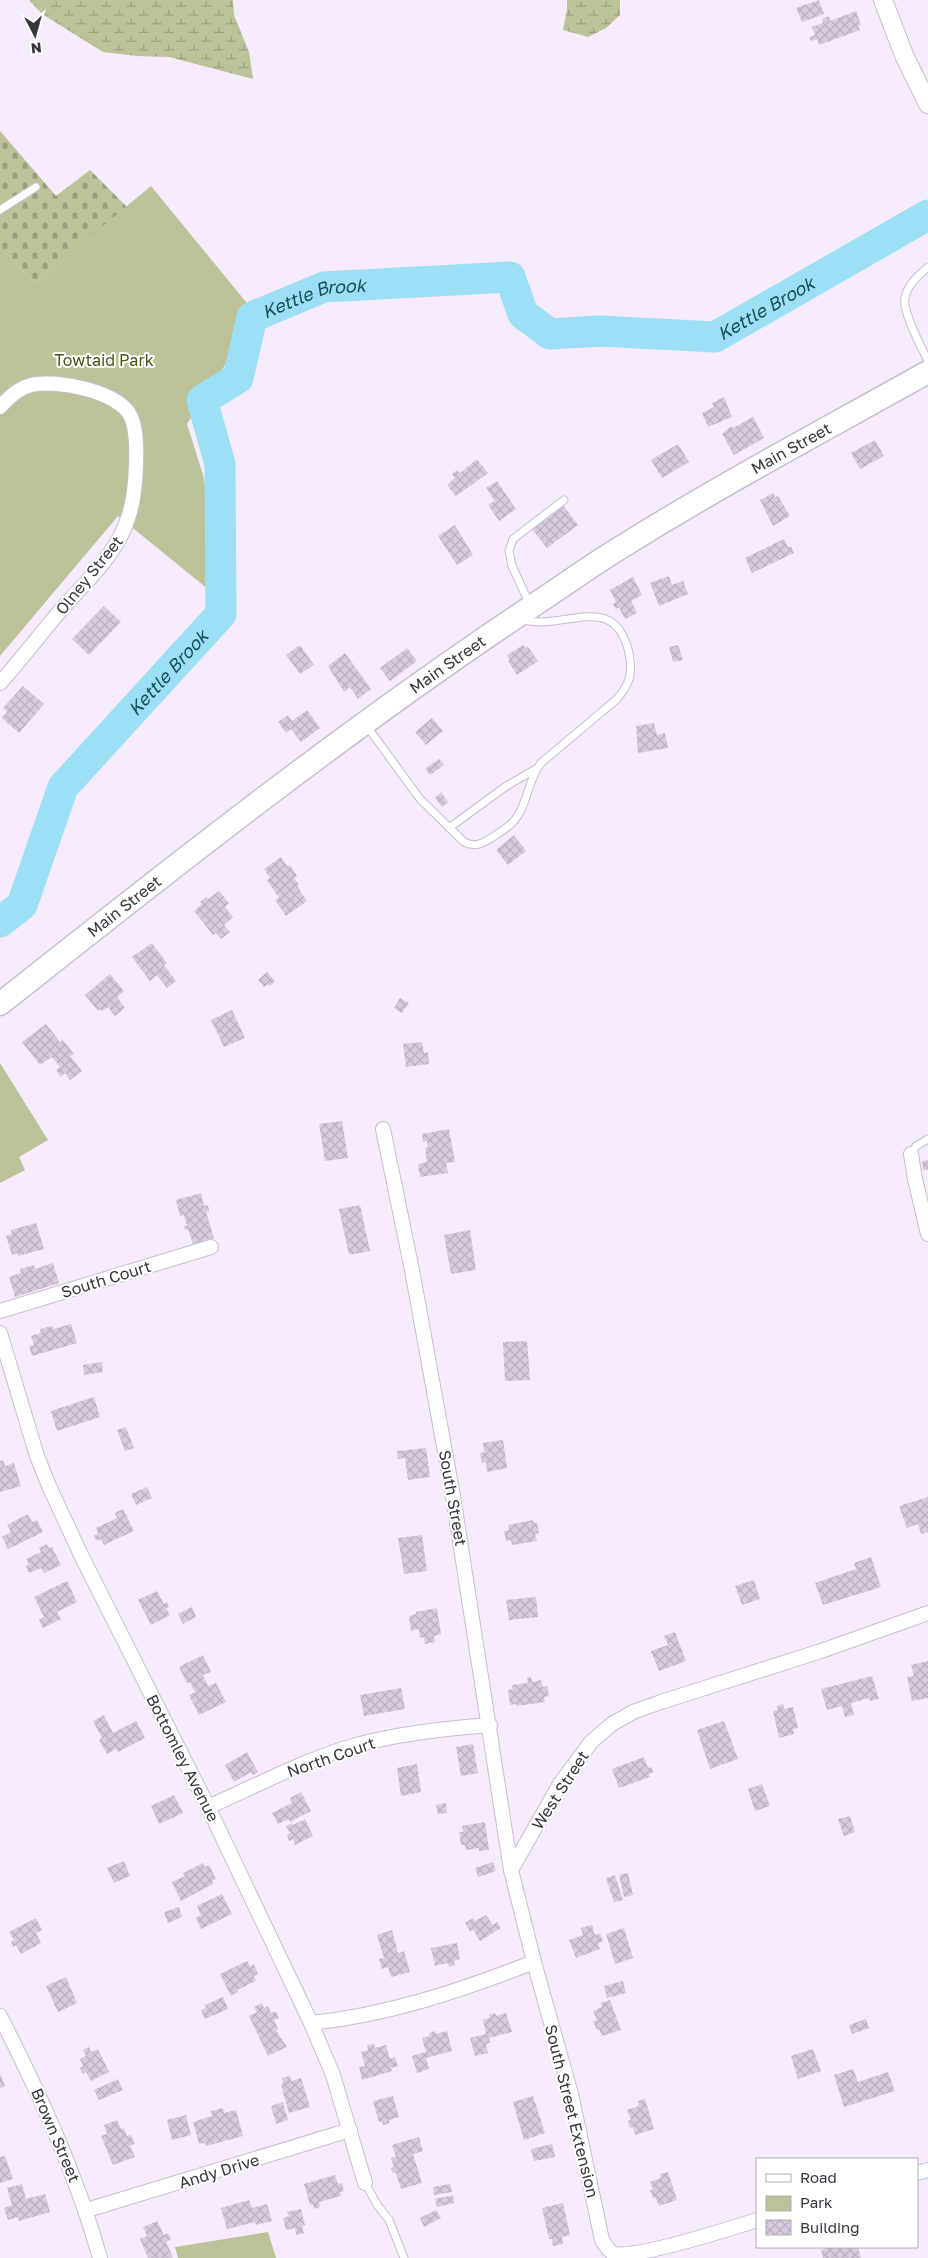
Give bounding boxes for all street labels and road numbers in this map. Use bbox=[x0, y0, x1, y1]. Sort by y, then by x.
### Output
street label: Main Street bbox=[747, 418, 834, 478]
street label: Olney Street bbox=[51, 531, 127, 619]
street label: Main Street bbox=[406, 631, 489, 698]
street label: Main Street bbox=[83, 871, 165, 941]
street label: South Court bbox=[59, 1256, 153, 1302]
street label: South Street bbox=[435, 1448, 471, 1548]
street label: Bottomley Avenue bbox=[142, 1691, 224, 1825]
street label: North Court bbox=[284, 1733, 378, 1781]
street label: West Street bbox=[527, 1747, 593, 1833]
street label: South Street Extension bbox=[541, 2022, 603, 2200]
street label: Brown Street bbox=[27, 2085, 85, 2185]
street label: Andy Drive bbox=[176, 2149, 262, 2193]

